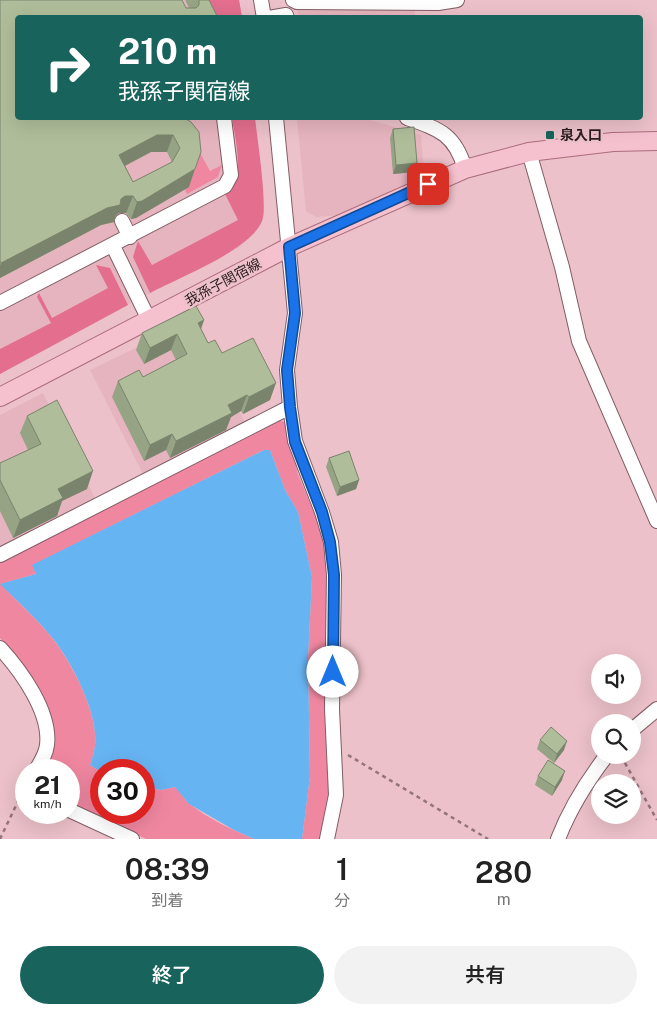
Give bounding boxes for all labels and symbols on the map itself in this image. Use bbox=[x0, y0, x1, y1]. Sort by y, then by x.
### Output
place label: 泉入口 bbox=[560, 127, 602, 143]
marker: 泉入口 bbox=[544, 129, 556, 141]
pin bbox=[407, 163, 449, 205]
street label: 我孫子関宿線 bbox=[182, 255, 264, 309]
position arrow bbox=[306, 645, 358, 697]
speed limit sign: 30 bbox=[90, 759, 155, 824]

